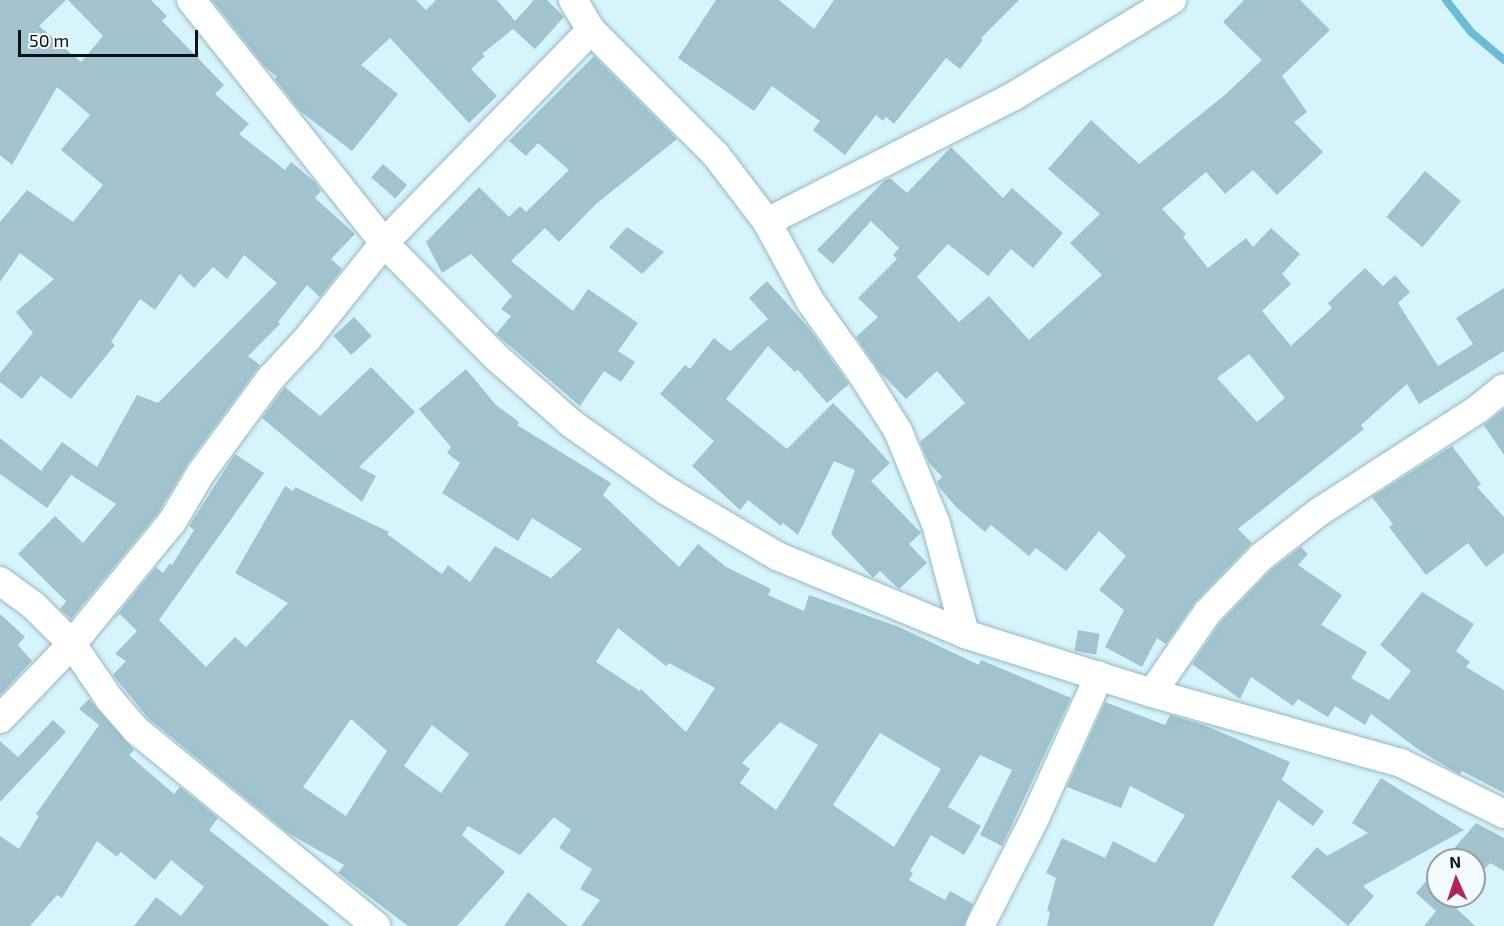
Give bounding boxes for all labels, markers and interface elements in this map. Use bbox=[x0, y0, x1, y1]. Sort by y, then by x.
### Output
scale bar bbox=[21, 18, 201, 56]
text: 50 m bbox=[29, 29, 69, 51]
north arrow bbox=[1426, 848, 1486, 908]
text: N bbox=[1449, 852, 1461, 871]

